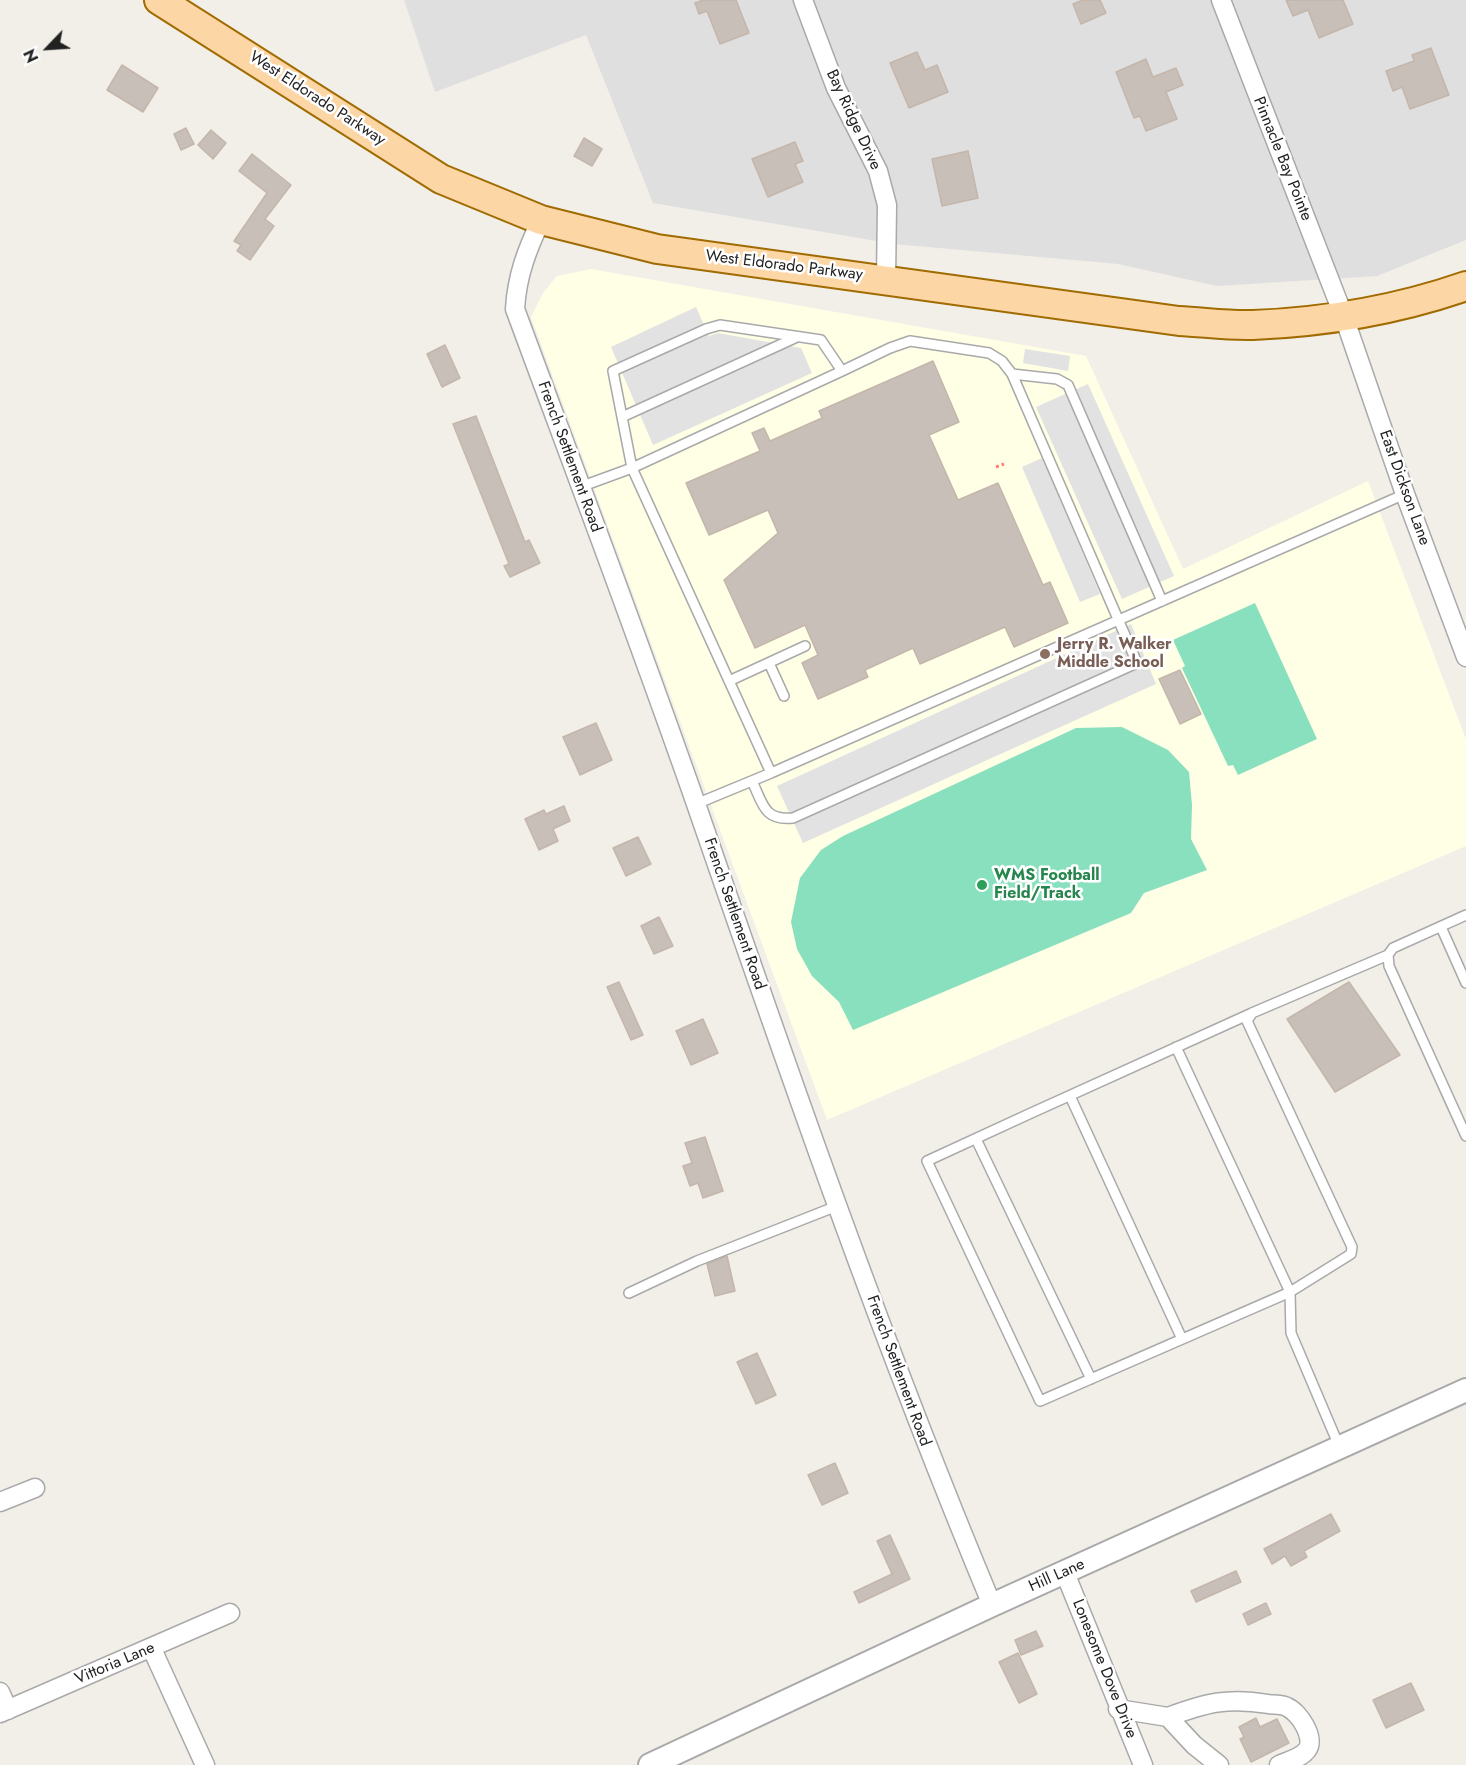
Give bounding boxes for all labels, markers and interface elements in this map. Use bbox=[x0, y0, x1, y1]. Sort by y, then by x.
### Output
north arrow bbox=[18, 18, 78, 78]
text: N bbox=[18, 45, 44, 66]
street label: West Eldorado Parkway bbox=[245, 48, 389, 150]
street label: Bay Ridge Drive bbox=[821, 67, 885, 173]
street label: Pinnacle Bay Pointe bbox=[1248, 94, 1316, 224]
street label: West Eldorado Parkway bbox=[704, 247, 864, 285]
street label: French Settlement Road bbox=[533, 379, 605, 535]
street label: East Dickson Lane bbox=[1374, 428, 1434, 548]
place label: Jerry R. Walker Middle School bbox=[1057, 635, 1172, 673]
marker: Jerry R. Walker Middle School bbox=[1038, 647, 1052, 661]
street label: French Settlement Road bbox=[699, 836, 769, 992]
place label: WMS Football Field/Track bbox=[994, 866, 1100, 904]
marker: WMS Football Field/Track bbox=[975, 878, 989, 892]
street label: French Settlement Road bbox=[862, 1293, 934, 1449]
street label: Hill Lane bbox=[1026, 1555, 1088, 1597]
street label: Lonesome Dove Drive bbox=[1067, 1597, 1141, 1741]
street label: Vittoria Lane bbox=[72, 1639, 158, 1689]

